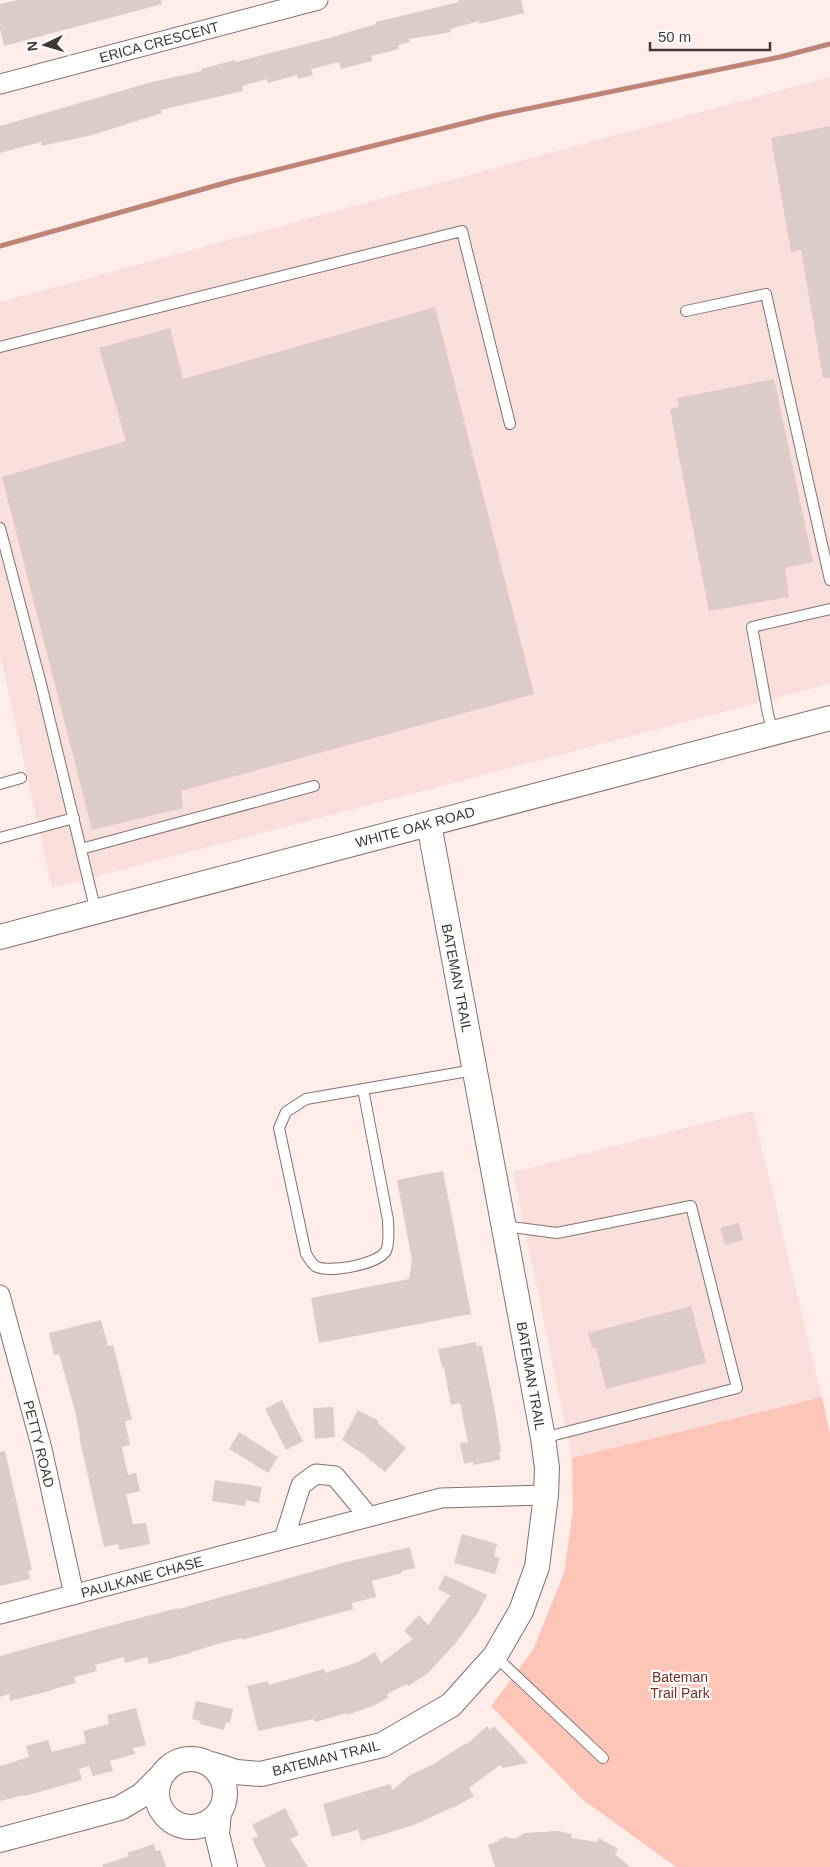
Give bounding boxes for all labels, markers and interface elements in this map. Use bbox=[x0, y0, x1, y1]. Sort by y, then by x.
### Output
street label: ERICA CRESCENT bbox=[98, 18, 221, 66]
north arrow bbox=[20, 20, 70, 70]
scale bar bbox=[650, 20, 770, 52]
text: 50 m bbox=[658, 28, 691, 45]
text: N bbox=[24, 40, 40, 52]
street label: WHITE OAK ROAD bbox=[354, 803, 476, 851]
street label: BATEMAN TRAIL bbox=[439, 923, 475, 1034]
street label: BATEMAN TRAIL bbox=[514, 1320, 548, 1432]
street label: PETTY ROAD bbox=[20, 1399, 58, 1489]
street label: PAULKANE CHASE bbox=[79, 1553, 205, 1601]
park label: Bateman Trail Park bbox=[650, 1669, 711, 1701]
street label: BATEMAN TRAIL bbox=[271, 1737, 381, 1779]

